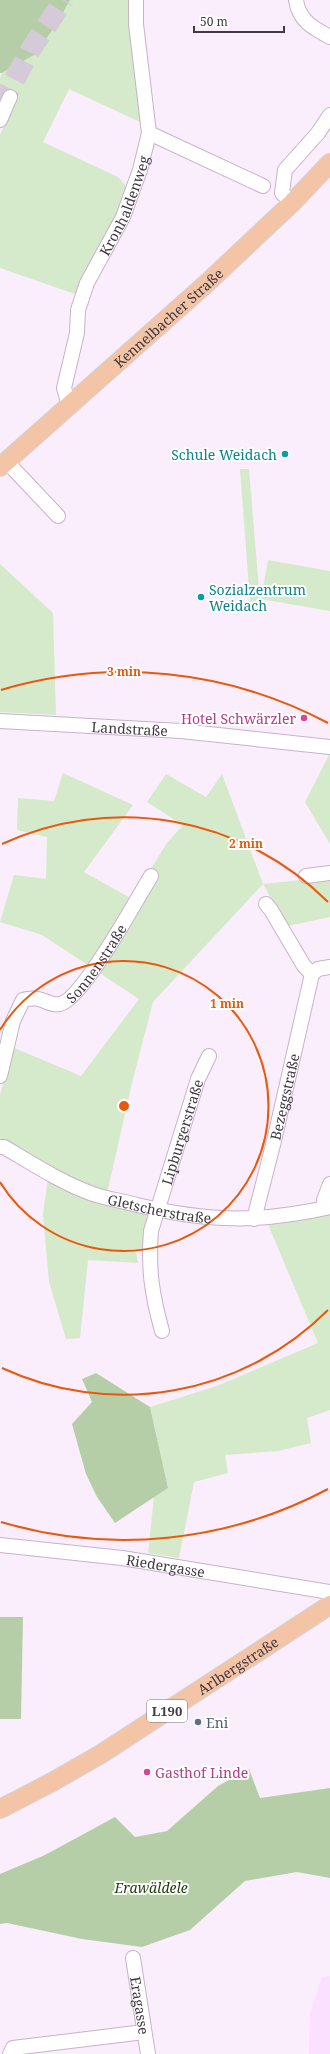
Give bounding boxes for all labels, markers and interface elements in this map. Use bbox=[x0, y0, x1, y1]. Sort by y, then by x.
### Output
scale bar bbox=[194, 8, 284, 34]
text: 50 m bbox=[200, 13, 228, 30]
street label: Kronhaldenweg bbox=[94, 153, 153, 259]
street label: Kennelbacher Straße bbox=[109, 264, 227, 371]
place label: Schule Weidach bbox=[171, 445, 277, 464]
marker: Schule Weidach bbox=[280, 449, 290, 459]
place label: Sozialzentrum Weidach bbox=[209, 580, 306, 615]
marker: Sozialzentrum Weidach bbox=[196, 592, 206, 602]
text: 3 min bbox=[107, 663, 141, 680]
place label: Hotel Schwärzler bbox=[181, 709, 296, 728]
marker: Hotel Schwärzler bbox=[299, 713, 309, 723]
street label: Landstraße bbox=[91, 717, 168, 740]
text: 2 min bbox=[229, 835, 263, 852]
street label: Sonnenstraße bbox=[61, 920, 130, 1007]
text: 1 min bbox=[210, 995, 244, 1012]
street label: Bezeggstraße bbox=[265, 1051, 303, 1142]
street label: Lipburgerstraße bbox=[156, 1077, 207, 1187]
centre of rings bbox=[117, 1099, 131, 1113]
street label: Gletscherstraße bbox=[106, 1189, 212, 1227]
street label: Riedergasse bbox=[125, 1549, 206, 1581]
street label: Arlbergstraße bbox=[193, 1632, 282, 1698]
road number: L190 bbox=[147, 1700, 187, 1722]
place label: Eni bbox=[206, 1713, 229, 1732]
marker: Eni bbox=[193, 1717, 203, 1727]
place label: Gasthof Linde bbox=[155, 1763, 248, 1782]
marker: Gasthof Linde bbox=[142, 1767, 152, 1777]
park label: Erawäldele bbox=[113, 1878, 188, 1897]
street label: Eragasse bbox=[127, 1975, 154, 2036]

